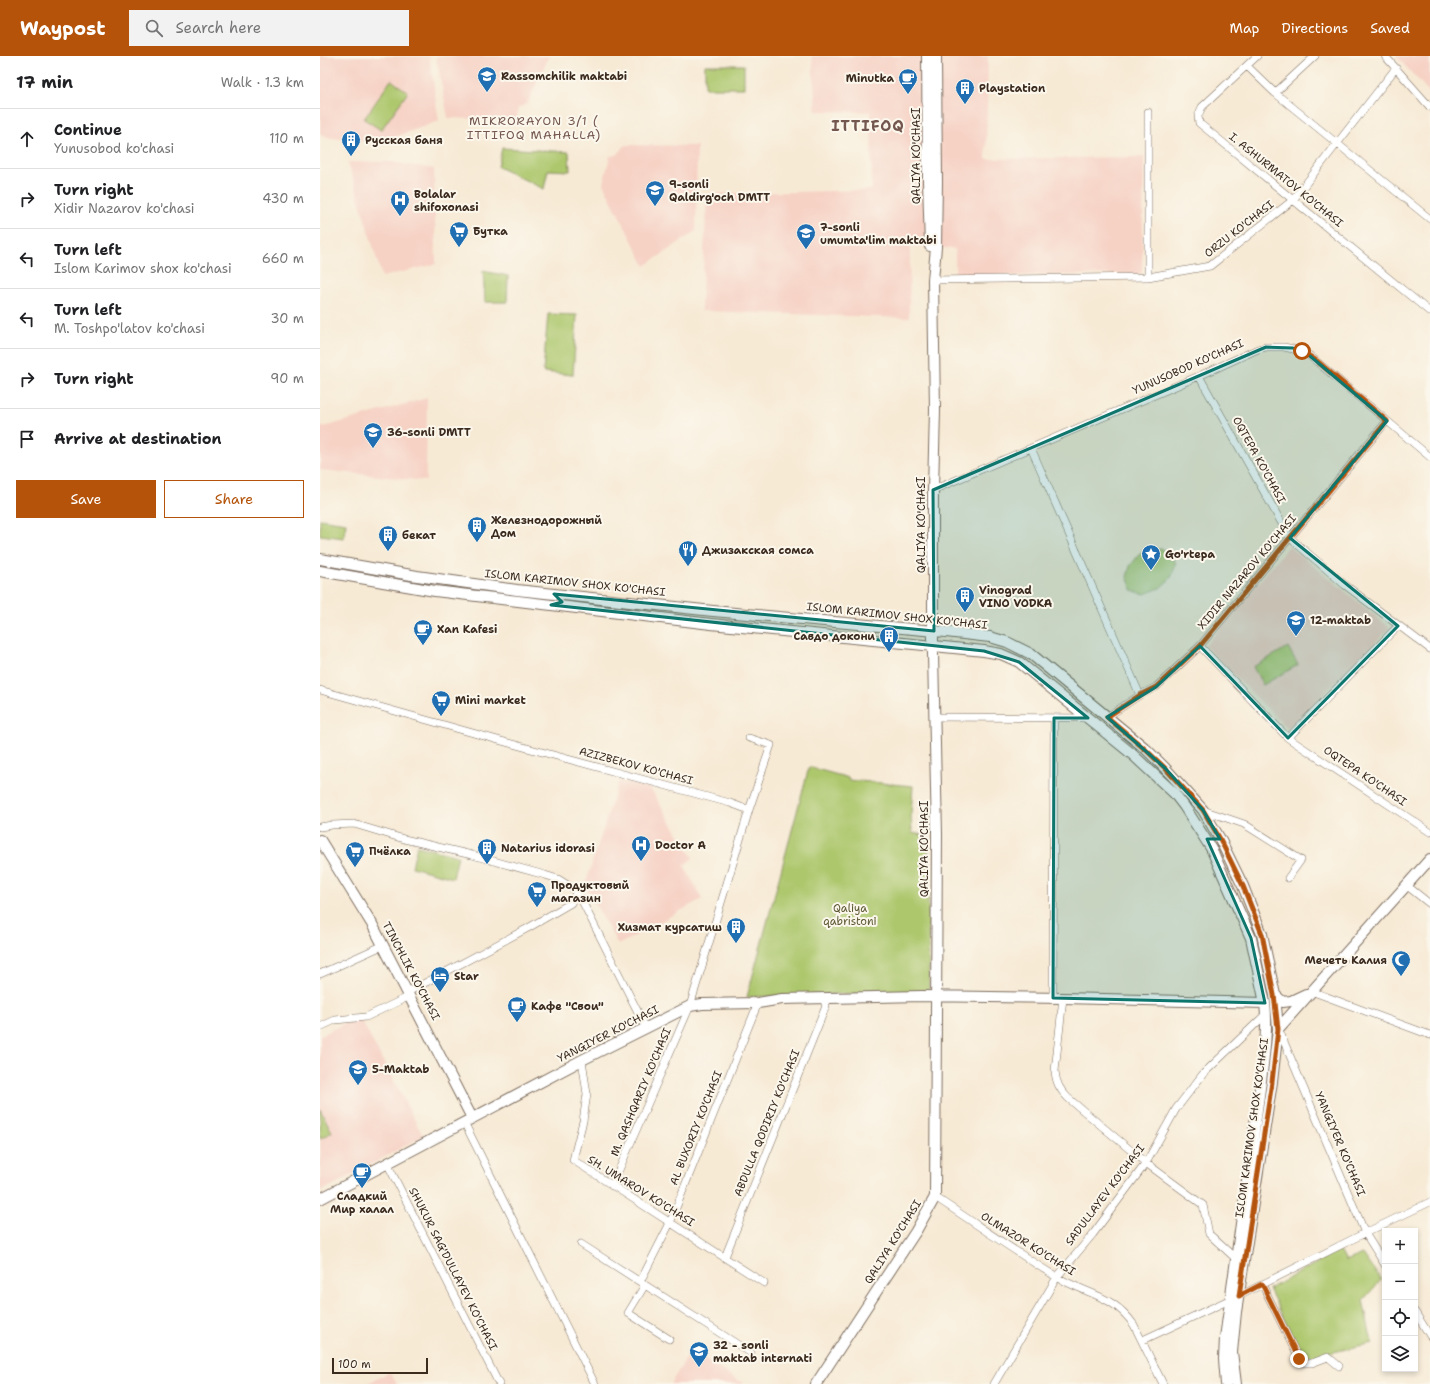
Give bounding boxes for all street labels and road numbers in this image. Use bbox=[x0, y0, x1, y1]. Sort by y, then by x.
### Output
street label: QALIYA KO'CHASI bbox=[909, 108, 924, 204]
street label: I. ASHURMATOV KO'CHASI bbox=[1226, 129, 1346, 231]
street label: ORZU KO'CHASI bbox=[1201, 197, 1277, 261]
street label: YUNUSOBOD KO'CHASI bbox=[1130, 336, 1246, 398]
street label: OQTEPA KO'CHASI bbox=[1229, 414, 1289, 506]
street label: QALIYA KO'CHASI bbox=[914, 477, 929, 573]
street label: XIDIR NAZAROV KO'CHASI bbox=[1194, 511, 1300, 633]
street label: ISLOM KARIMOV SHOX KO'CHASI bbox=[484, 566, 666, 600]
street label: ISLOM KARIMOV SHOX KO'CHASI bbox=[806, 599, 988, 633]
street label: OQTEPA KO'CHASI bbox=[1321, 743, 1409, 809]
street label: AZIZBEKOV KO'CHASI bbox=[577, 744, 695, 788]
street label: QALIYA KO'CHASI bbox=[917, 801, 932, 897]
street label: TINCHLIK KO'CHASI bbox=[379, 919, 443, 1023]
street label: YANGIYER KO'CHASI bbox=[555, 1002, 661, 1066]
street label: M. QASHQARIY KO'CHASI bbox=[607, 1026, 675, 1158]
street label: ISLOM KARIMOV SHOX KO'CHASI bbox=[1232, 1037, 1272, 1219]
street label: ABDULLA QODIRIY KO'CHASI bbox=[731, 1047, 803, 1199]
street label: AL BUXORIY KO'CHASI bbox=[666, 1069, 726, 1187]
street label: YANGIYER KO'CHASI bbox=[1311, 1089, 1369, 1199]
street label: SADULLAYEV KO'CHASI bbox=[1062, 1141, 1148, 1249]
street label: SH. UMAROV KO'CHASI bbox=[585, 1152, 697, 1230]
street label: SHUKUR SAG'DULLAYEV KO'CHASI bbox=[405, 1185, 501, 1353]
street label: QALIYA KO'CHASI bbox=[861, 1197, 925, 1287]
street label: OLMAZOR KO'CHASI bbox=[978, 1209, 1078, 1279]

